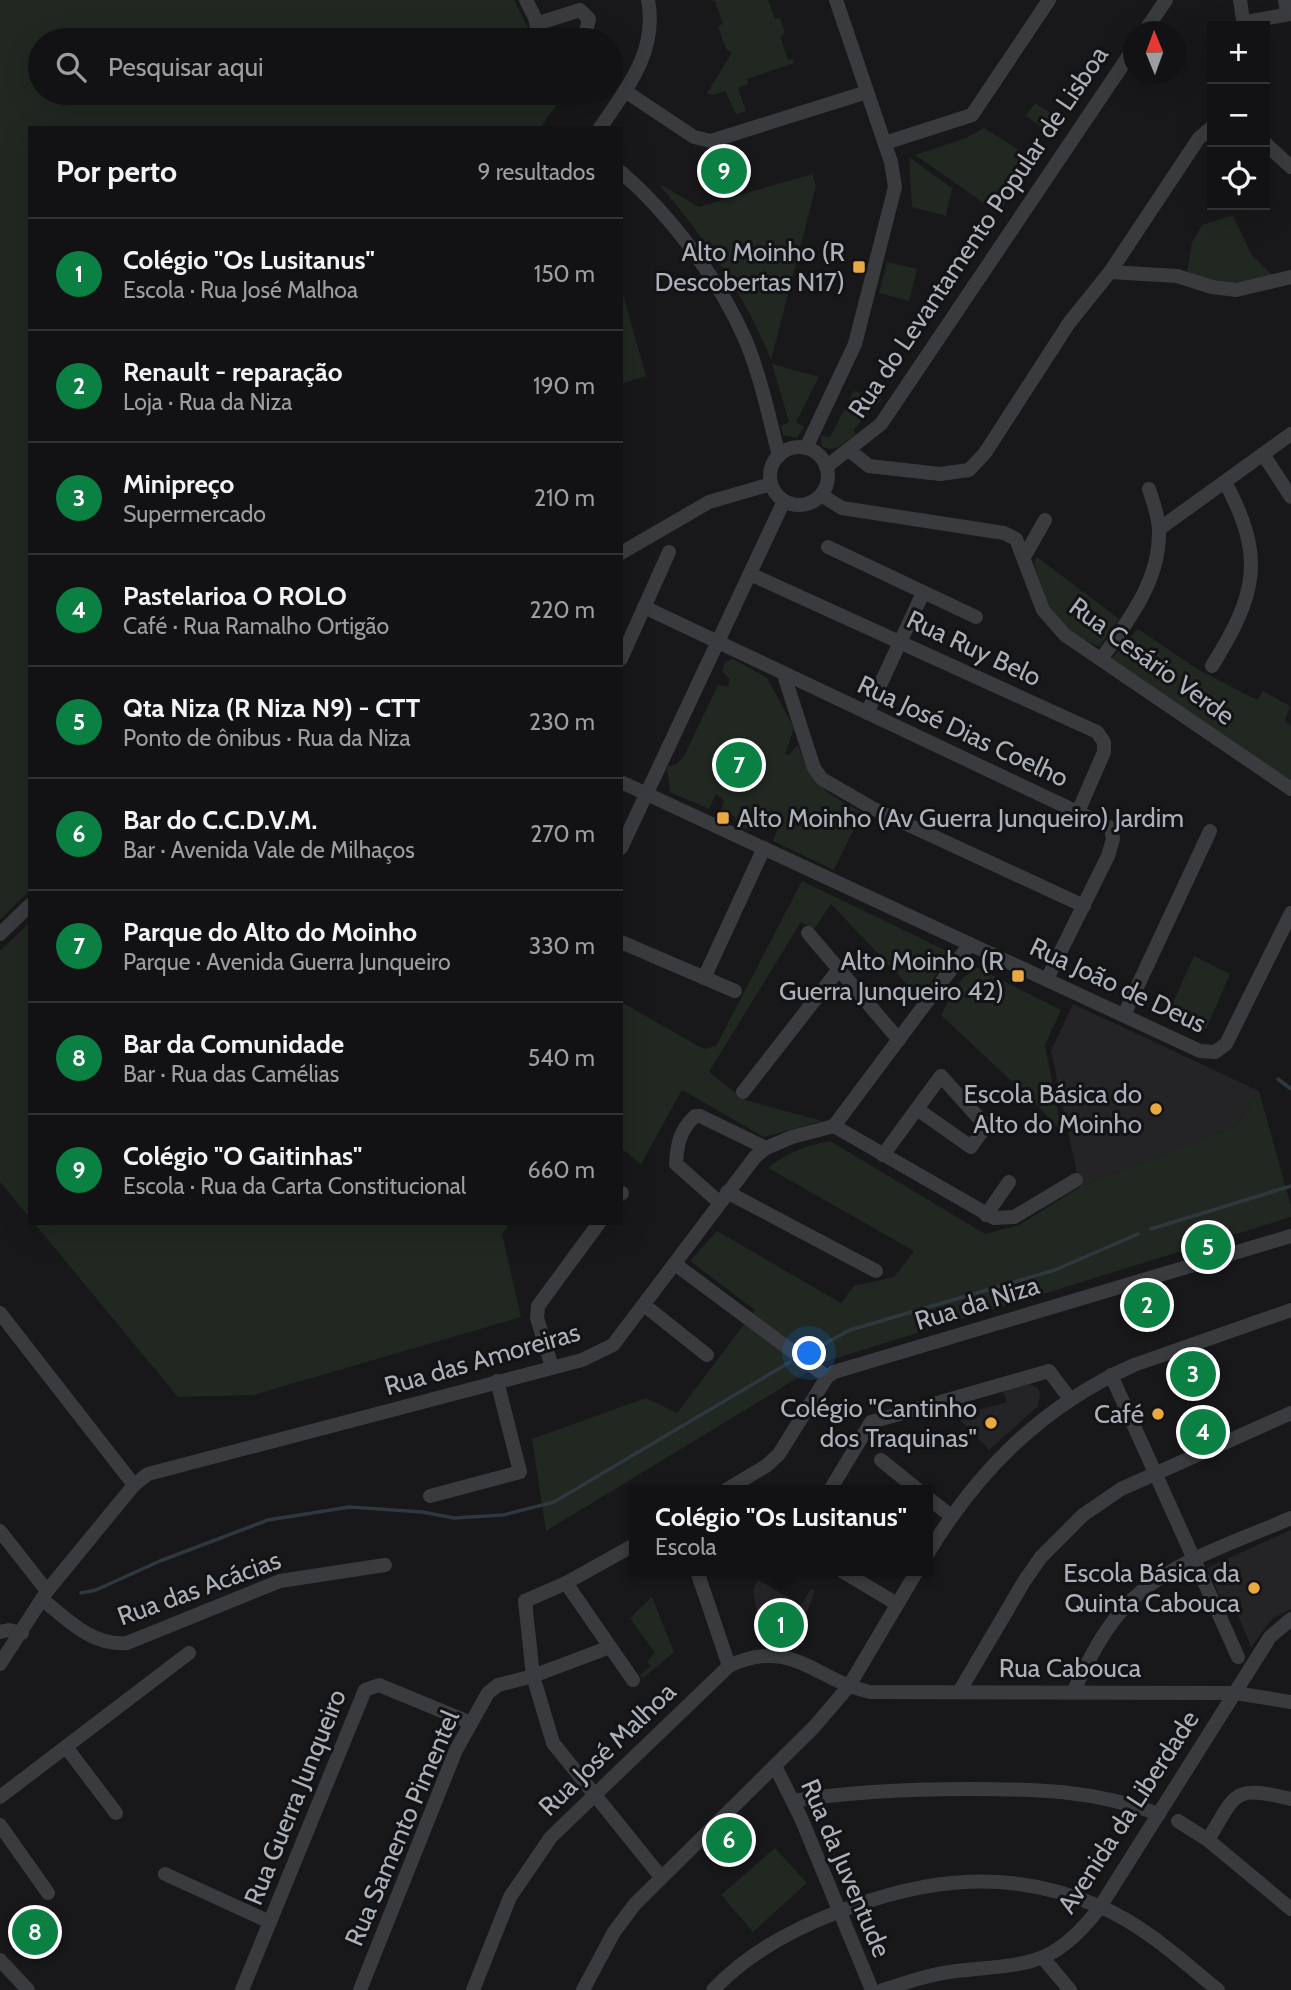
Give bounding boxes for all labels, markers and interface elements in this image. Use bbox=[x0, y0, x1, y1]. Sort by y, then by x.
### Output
north arrow bbox=[1123, 21, 1186, 84]
map controls bbox=[1207, 21, 1270, 210]
button: + bbox=[1207, 21, 1270, 84]
search box bbox=[28, 28, 623, 105]
street label: Rua do Levantamento Popular de Lisboa bbox=[841, 40, 1115, 424]
icon: search bbox=[52, 48, 90, 86]
text: Pesquisar aqui bbox=[108, 51, 264, 83]
button: − bbox=[1207, 84, 1270, 147]
pin: 9 bbox=[701, 145, 747, 197]
button: locate bbox=[1207, 147, 1270, 210]
text: Por perto bbox=[56, 153, 177, 190]
text: 9 resultados bbox=[477, 158, 595, 186]
place label: Alto Moinho (R Descobertas N17) bbox=[654, 236, 845, 298]
text: Colégio "Os Lusitanus" bbox=[123, 244, 375, 276]
marker: Alto Moinho (R Descobertas N17) bbox=[851, 259, 867, 275]
text: 1 bbox=[75, 260, 83, 288]
text: 150 m bbox=[534, 260, 595, 288]
text: Escola · Rua José Malhoa bbox=[123, 276, 358, 304]
text: Renault - reparação bbox=[123, 356, 342, 388]
text: 2 bbox=[73, 372, 85, 400]
text: 190 m bbox=[533, 372, 595, 400]
text: Loja · Rua da Niza bbox=[123, 388, 292, 416]
text: Minipreço bbox=[123, 468, 234, 500]
text: 3 bbox=[73, 484, 85, 512]
text: 210 m bbox=[534, 484, 595, 512]
text: Supermercado bbox=[123, 500, 266, 528]
text: Pastelarioa O ROLO bbox=[123, 580, 347, 612]
street label: Rua Cesário Verde bbox=[1063, 590, 1241, 732]
text: 4 bbox=[72, 596, 86, 624]
text: 220 m bbox=[529, 596, 595, 624]
street label: Rua Ruy Belo bbox=[902, 603, 1046, 693]
text: Café · Rua Ramalho Ortigão bbox=[123, 612, 389, 640]
street label: Rua José Dias Coelho bbox=[852, 668, 1074, 794]
text: Qta Niza (R Niza N9) - CTT bbox=[123, 692, 420, 724]
text: 5 bbox=[73, 708, 85, 736]
text: 230 m bbox=[529, 708, 595, 736]
text: Ponto de ônibus · Rua da Niza bbox=[123, 724, 411, 752]
pin: 7 bbox=[716, 739, 762, 791]
place label: Alto Moinho (Av Guerra Junqueiro) Jardim bbox=[737, 802, 1184, 834]
text: Bar do C.C.D.V.M. bbox=[123, 804, 317, 836]
marker: Alto Moinho (Av Guerra Junqueiro) Jardim bbox=[715, 810, 731, 826]
text: 6 bbox=[73, 820, 85, 848]
text: 270 m bbox=[530, 820, 595, 848]
text: Bar · Avenida Vale de Milhaços bbox=[123, 836, 415, 864]
text: Parque do Alto do Moinho bbox=[123, 916, 417, 948]
street label: Rua João de Deus bbox=[1025, 930, 1211, 1040]
text: 7 bbox=[73, 932, 85, 960]
text: 330 m bbox=[529, 932, 595, 960]
place label: Alto Moinho (R Guerra Junqueiro 42) bbox=[779, 945, 1004, 1007]
text: Parque · Avenida Guerra Junqueiro bbox=[123, 948, 451, 976]
marker: Alto Moinho (R Guerra Junqueiro 42) bbox=[1010, 968, 1026, 984]
text: Bar da Comunidade bbox=[123, 1028, 344, 1060]
text: 8 bbox=[72, 1044, 86, 1072]
text: 540 m bbox=[528, 1044, 595, 1072]
text: Bar · Rua das Camélias bbox=[123, 1060, 339, 1088]
place label: Escola Básica do Alto do Moinho bbox=[963, 1078, 1142, 1140]
marker: Escola Básica do Alto do Moinho bbox=[1148, 1101, 1164, 1117]
text: Colégio "O Gaitinhas" bbox=[123, 1140, 362, 1172]
text: 9 bbox=[73, 1156, 85, 1184]
text: 660 m bbox=[527, 1156, 595, 1184]
text: Escola · Rua da Carta Constitucional bbox=[123, 1172, 466, 1200]
pin: 5 bbox=[1185, 1221, 1231, 1273]
street label: Rua da Niza bbox=[911, 1269, 1044, 1337]
pin: 2 bbox=[1124, 1279, 1170, 1331]
street label: Rua das Amoreiras bbox=[381, 1316, 584, 1402]
your location bbox=[792, 1336, 826, 1370]
pin: 3 bbox=[1170, 1348, 1216, 1400]
place label: Colégio "Cantinho dos Traquinas" bbox=[780, 1392, 977, 1454]
place label: Café bbox=[1094, 1398, 1144, 1430]
marker: Café bbox=[1150, 1406, 1166, 1422]
pin: 4 bbox=[1180, 1406, 1226, 1458]
marker: Colégio "Cantinho dos Traquinas" bbox=[983, 1415, 999, 1431]
popup bbox=[629, 1485, 933, 1576]
text: Colégio "Os Lusitanus" bbox=[655, 1501, 907, 1533]
text: Escola bbox=[655, 1533, 717, 1561]
street label: Rua das Acácias bbox=[113, 1544, 285, 1632]
place label: Escola Básica da Quinta Cabouca bbox=[1063, 1557, 1241, 1619]
marker: Escola Básica da Quinta Cabouca bbox=[1246, 1580, 1262, 1596]
pin: 1 bbox=[758, 1599, 804, 1651]
street label: Rua Cabouca bbox=[999, 1652, 1142, 1684]
street label: Rua José Malhoa bbox=[532, 1675, 683, 1822]
street label: Rua Guerra Junqueiro bbox=[237, 1684, 353, 1910]
street label: Rua Samento Pimentel bbox=[338, 1705, 466, 1951]
street label: Avenida da Liberdade bbox=[1050, 1705, 1206, 1919]
street label: Rua da Juventude bbox=[794, 1774, 898, 1962]
pin: 6 bbox=[706, 1814, 752, 1866]
pin: 8 bbox=[12, 1906, 58, 1958]

